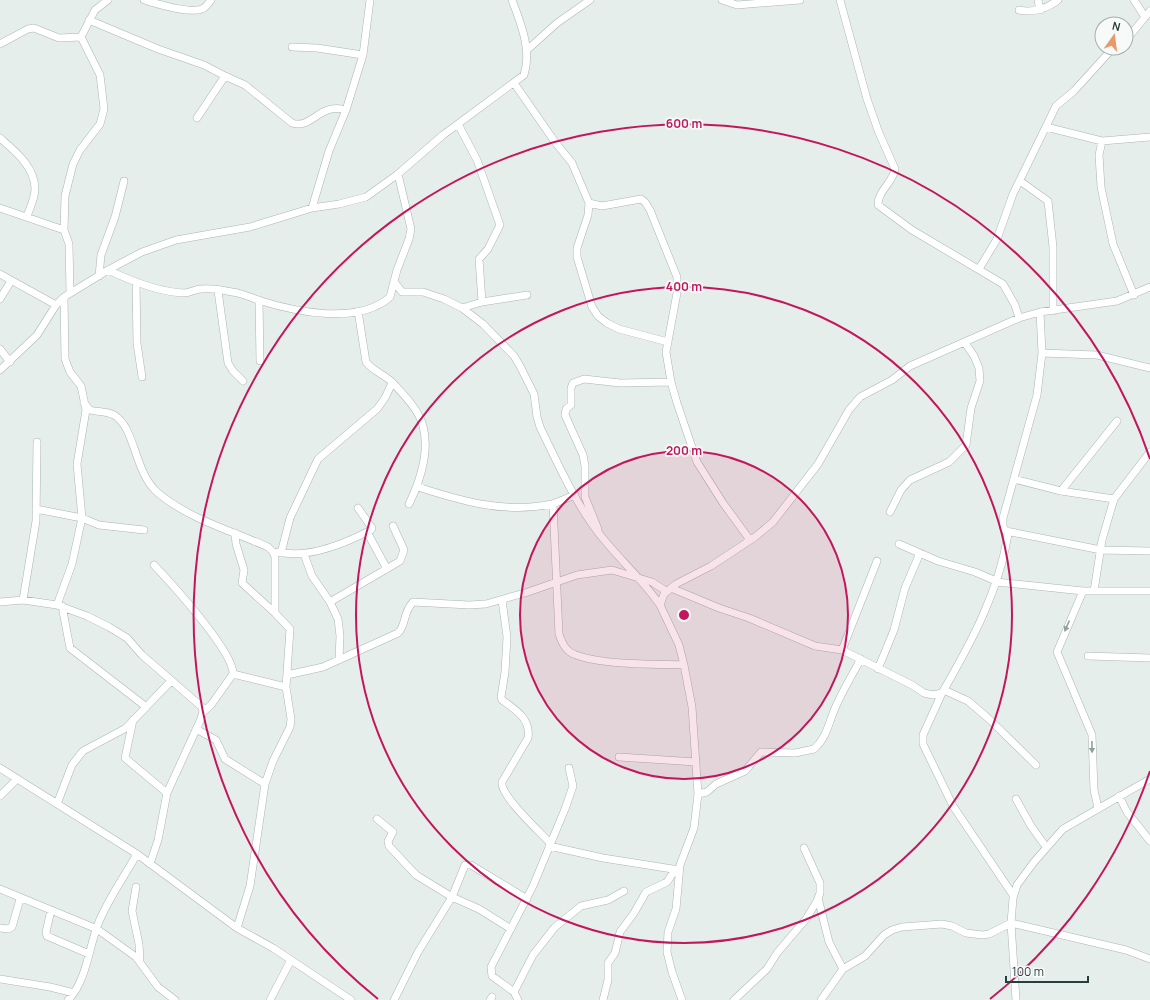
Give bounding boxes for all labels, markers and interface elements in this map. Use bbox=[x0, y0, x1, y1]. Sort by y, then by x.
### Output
north arrow bbox=[1094, 16, 1134, 56]
text: N bbox=[1111, 18, 1122, 34]
text: 600 m bbox=[666, 115, 702, 132]
text: 400 m bbox=[666, 278, 702, 295]
text: 200 m bbox=[666, 442, 702, 459]
centre of rings bbox=[677, 608, 691, 622]
one-way arrow bbox=[1064, 621, 1070, 633]
one-way arrow bbox=[1089, 741, 1095, 754]
scale bar bbox=[1006, 958, 1088, 984]
text: 100 m bbox=[1012, 963, 1044, 980]

